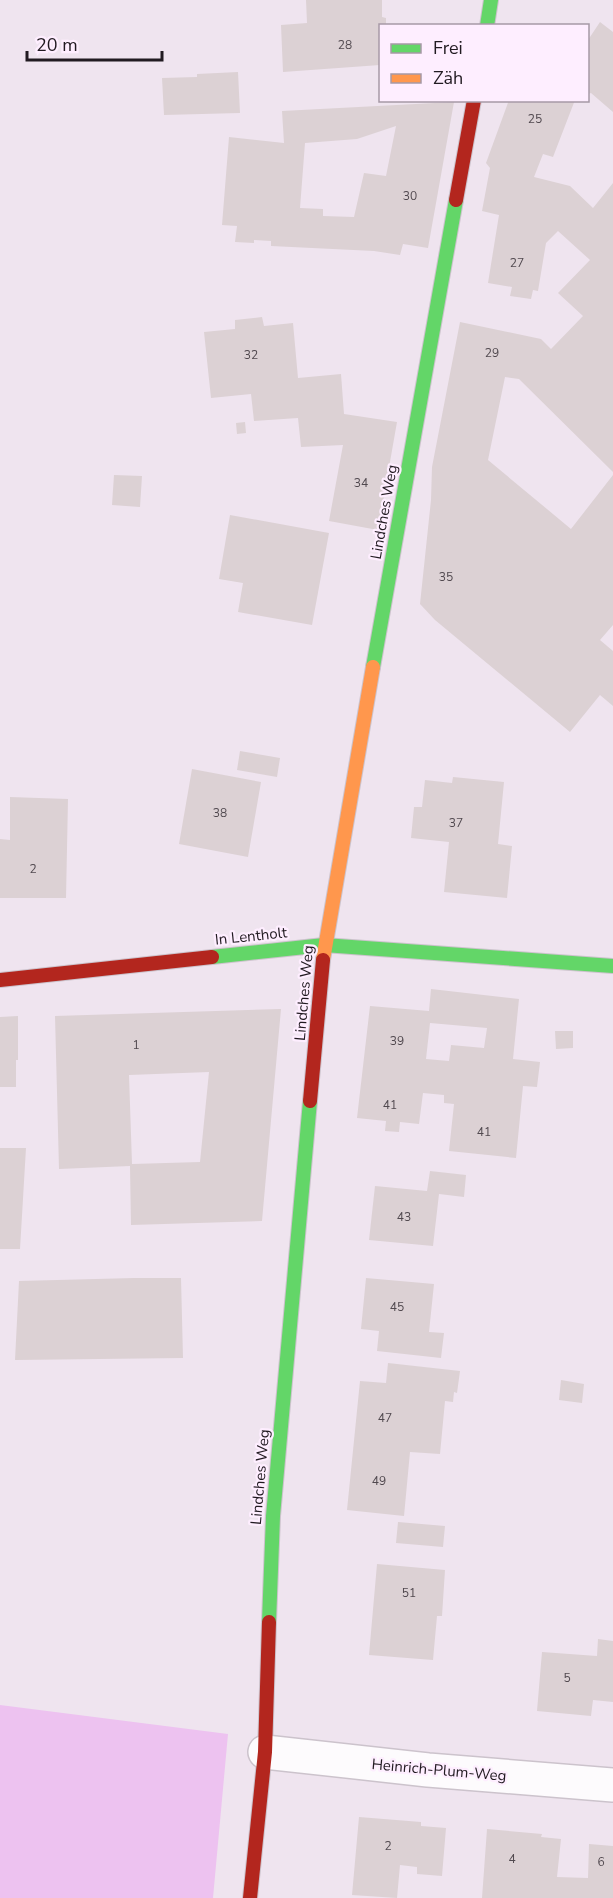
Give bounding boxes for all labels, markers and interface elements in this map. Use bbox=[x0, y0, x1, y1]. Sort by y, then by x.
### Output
scale bar bbox=[27, 24, 162, 62]
legend bbox=[379, 24, 589, 102]
text: 20 m bbox=[36, 33, 78, 57]
text: Frei bbox=[433, 36, 463, 60]
house number: 28 bbox=[338, 37, 352, 53]
text: Zäh bbox=[433, 66, 463, 90]
house number: 25 bbox=[528, 111, 542, 127]
house number: 30 bbox=[403, 188, 417, 204]
house number: 27 bbox=[510, 255, 524, 271]
house number: 29 bbox=[485, 345, 499, 361]
house number: 32 bbox=[244, 347, 258, 363]
street label: Lindches Weg bbox=[366, 463, 402, 561]
house number: 34 bbox=[354, 475, 368, 491]
house number: 35 bbox=[439, 569, 453, 585]
house number: 38 bbox=[213, 805, 227, 821]
house number: 37 bbox=[449, 815, 463, 831]
house number: 2 bbox=[29, 861, 37, 877]
street label: In Lentholt bbox=[214, 922, 289, 950]
street label: Lindches Weg bbox=[290, 944, 318, 1042]
house number: 39 bbox=[390, 1033, 404, 1049]
house number: 1 bbox=[132, 1037, 140, 1053]
house number: 41 bbox=[383, 1097, 397, 1113]
house number: 41 bbox=[477, 1124, 491, 1140]
house number: 43 bbox=[397, 1209, 411, 1225]
house number: 45 bbox=[390, 1299, 404, 1315]
house number: 47 bbox=[378, 1410, 392, 1426]
street label: Lindches Weg bbox=[246, 1428, 274, 1526]
house number: 49 bbox=[372, 1473, 386, 1489]
house number: 51 bbox=[402, 1585, 416, 1601]
house number: 5 bbox=[563, 1670, 571, 1686]
street label: Heinrich-Plum-Weg bbox=[371, 1754, 507, 1786]
house number: 2 bbox=[384, 1838, 392, 1854]
house number: 4 bbox=[508, 1851, 516, 1867]
house number: 6 bbox=[597, 1854, 605, 1870]

